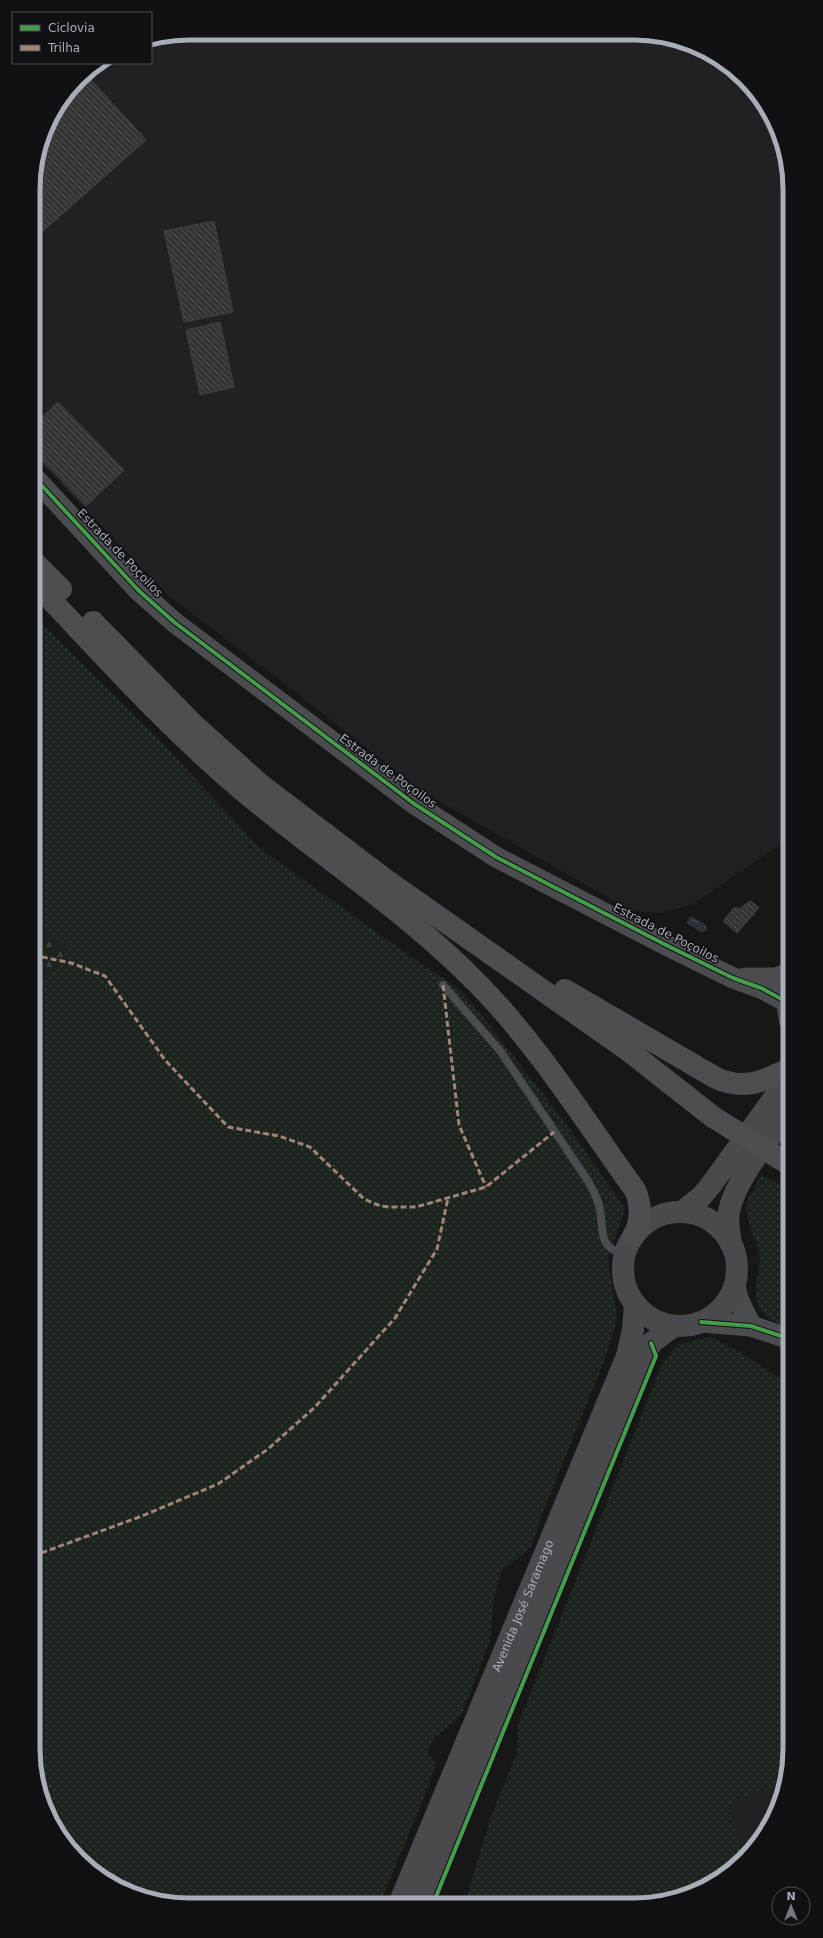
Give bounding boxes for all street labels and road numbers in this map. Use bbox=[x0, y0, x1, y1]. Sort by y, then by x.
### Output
street label: Estrada de Poçoilos bbox=[74, 506, 166, 600]
street label: Estrada de Poçoilos bbox=[337, 731, 439, 811]
street label: Estrada de Poçoilos bbox=[611, 900, 721, 966]
street label: Avenida José Saramago bbox=[489, 1538, 557, 1674]

